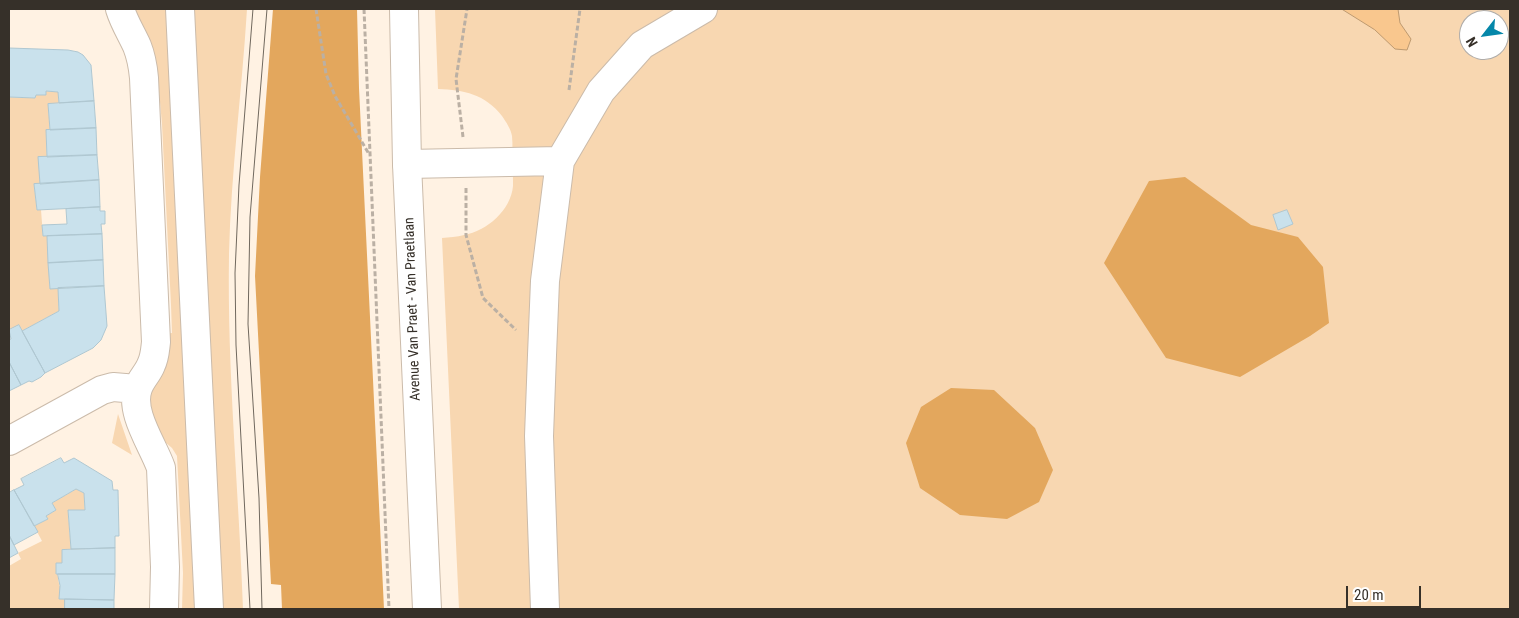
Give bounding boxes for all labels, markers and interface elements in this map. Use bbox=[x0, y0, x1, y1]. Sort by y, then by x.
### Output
north arrow bbox=[1459, 10, 1509, 60]
text: N bbox=[1463, 34, 1481, 50]
street label: Avenue Van Praet - Van Praetlaan bbox=[401, 217, 425, 401]
scale bar bbox=[1349, 576, 1424, 608]
text: 20 m bbox=[1354, 586, 1384, 604]

